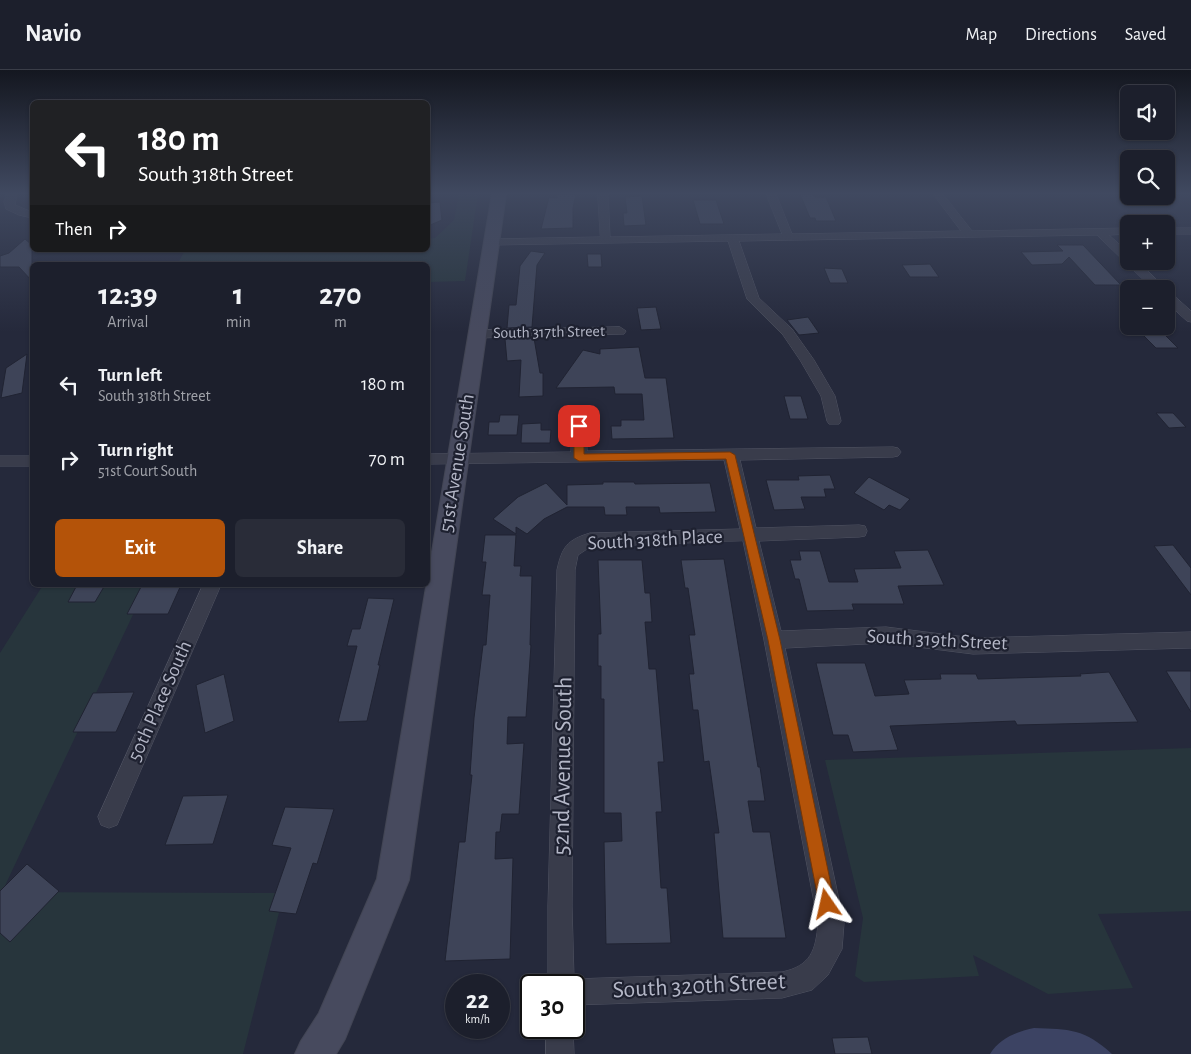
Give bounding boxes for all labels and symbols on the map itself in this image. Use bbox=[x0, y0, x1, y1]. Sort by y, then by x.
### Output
street label: South 317th Street bbox=[493, 323, 605, 341]
street label: 51st Avenue South bbox=[436, 392, 478, 534]
pin bbox=[558, 405, 600, 447]
street label: South 318th Place bbox=[587, 526, 723, 554]
street label: South 319th Street bbox=[866, 626, 1008, 654]
street label: 50th Place South bbox=[125, 638, 195, 764]
street label: 52nd Avenue South bbox=[549, 676, 577, 856]
position arrow bbox=[800, 877, 852, 929]
street label: South 320th Street bbox=[612, 969, 786, 1003]
speed limit sign: 30 bbox=[520, 974, 585, 1039]

